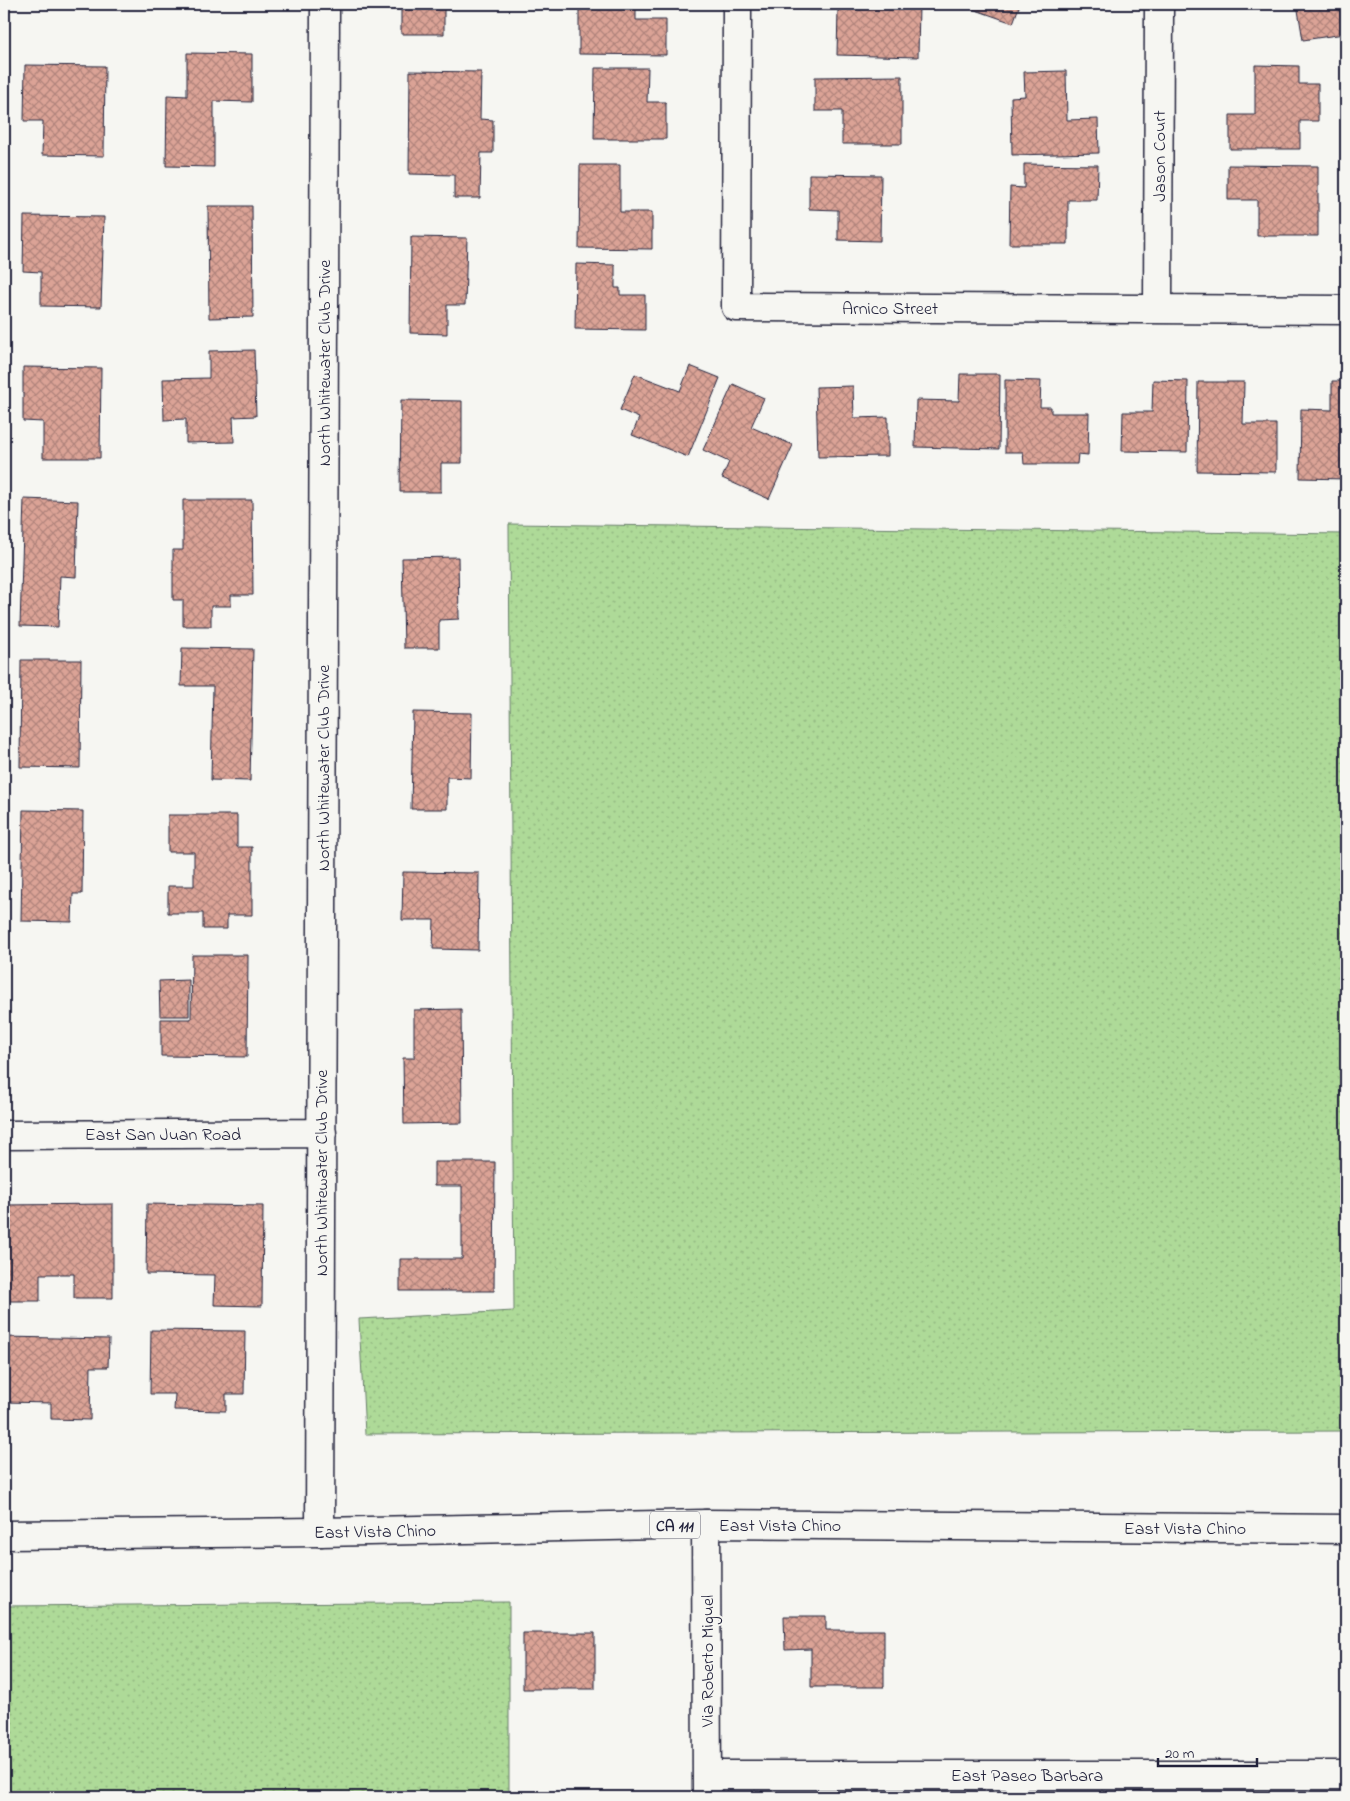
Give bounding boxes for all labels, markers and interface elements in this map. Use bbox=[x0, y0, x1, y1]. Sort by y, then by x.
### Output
street label: Jason Court bbox=[1148, 110, 1174, 202]
street label: North Whitewater Club Drive bbox=[313, 259, 339, 466]
street label: Arnico Street bbox=[842, 297, 938, 323]
street label: North Whitewater Club Drive bbox=[312, 664, 338, 871]
street label: North Whitewater Club Drive bbox=[310, 1069, 336, 1276]
street label: East San Juan Road bbox=[85, 1123, 241, 1149]
road number: CA 111 bbox=[650, 1512, 700, 1538]
street label: East Vista Chino bbox=[719, 1514, 841, 1540]
street label: East Vista Chino bbox=[1124, 1517, 1246, 1543]
street label: East Vista Chino bbox=[314, 1519, 436, 1547]
street label: Via Roberto Miguel bbox=[696, 1595, 723, 1728]
scale bar bbox=[1158, 1736, 1256, 1768]
text: 20 m bbox=[1165, 1743, 1195, 1765]
street label: East Paseo Barbara bbox=[951, 1764, 1103, 1790]

